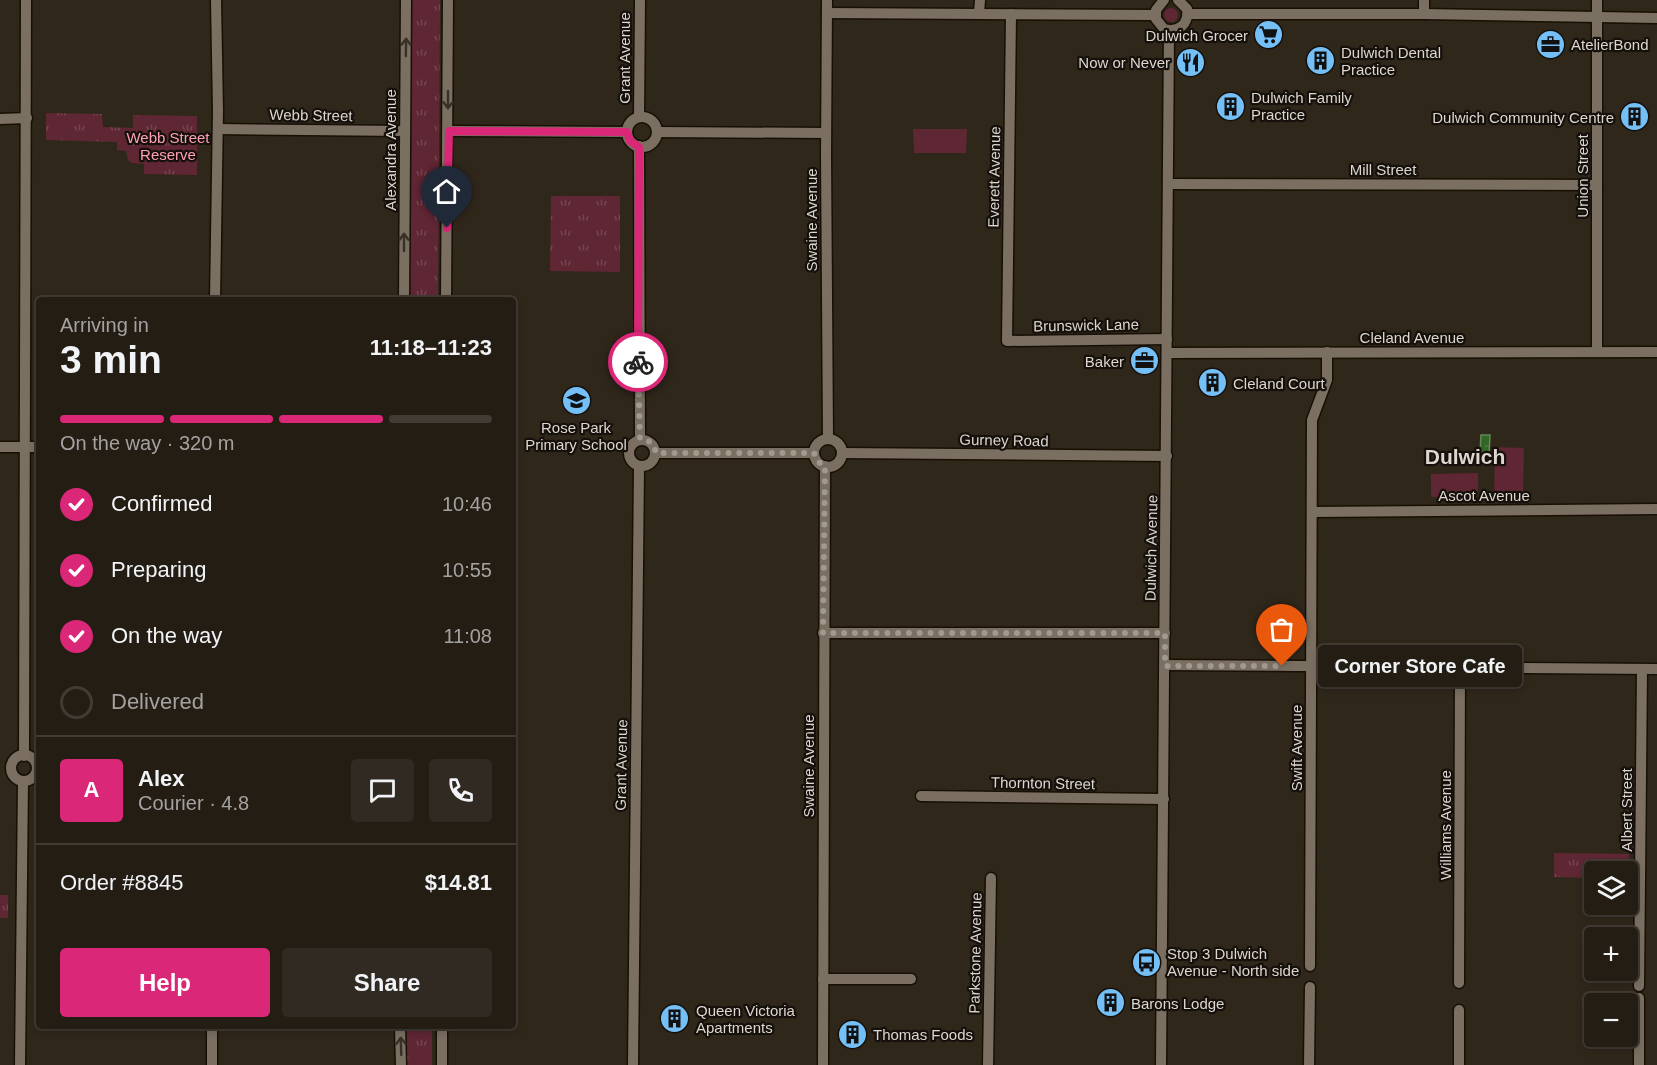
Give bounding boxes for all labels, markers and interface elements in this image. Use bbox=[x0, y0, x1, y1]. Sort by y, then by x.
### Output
street label: Grant Avenue bbox=[616, 12, 633, 104]
supermarket icon: Dulwich Grocer bbox=[1253, 19, 1285, 51]
place label: Dulwich Grocer bbox=[1145, 27, 1248, 44]
office icon: AtelierBond bbox=[1534, 28, 1566, 60]
place label: AtelierBond bbox=[1571, 36, 1649, 53]
one-way arrow bbox=[400, 37, 412, 57]
place label: Dulwich Dental Practice bbox=[1341, 44, 1441, 78]
building icon: Dulwich Dental Practice bbox=[1304, 45, 1336, 77]
restaurant icon: Now or Never bbox=[1175, 46, 1207, 78]
place label: Now or Never bbox=[1078, 54, 1170, 71]
street label: Alexandra Avenue bbox=[382, 89, 399, 211]
place label: Dulwich Family Practice bbox=[1251, 89, 1352, 123]
one-way arrow bbox=[442, 90, 454, 110]
building icon: Dulwich Family Practice bbox=[1214, 90, 1246, 122]
building icon: Dulwich Community Centre bbox=[1619, 101, 1651, 133]
street label: Webb Street bbox=[269, 106, 354, 124]
place label: Dulwich Community Centre bbox=[1432, 109, 1614, 126]
street label: Everett Avenue bbox=[985, 126, 1003, 228]
park label: Webb Street Reserve bbox=[126, 129, 210, 163]
street label: Union Street bbox=[1574, 133, 1591, 218]
street label: Mill Street bbox=[1350, 161, 1417, 178]
pin bbox=[421, 166, 472, 228]
street label: Swaine Avenue bbox=[803, 168, 820, 272]
icon: home bbox=[430, 175, 463, 208]
one-way arrow bbox=[398, 232, 410, 252]
text: Arriving in bbox=[60, 314, 149, 336]
street label: Brunswick Lane bbox=[1033, 316, 1139, 334]
street label: Cleland Avenue bbox=[1360, 329, 1464, 346]
courier bbox=[608, 332, 668, 392]
text: 11:18–11:23 bbox=[370, 335, 492, 360]
text: 3 min bbox=[60, 338, 162, 381]
office icon: Baker bbox=[1129, 345, 1161, 377]
icon: bike bbox=[622, 346, 655, 379]
place label: Baker bbox=[1085, 353, 1124, 370]
building icon: Cleland Court bbox=[1196, 367, 1228, 399]
place label: Cleland Court bbox=[1233, 375, 1326, 392]
school or university icon: Rose Park Primary School bbox=[560, 384, 592, 416]
place label: Rose Park Primary School bbox=[525, 419, 627, 453]
street label: Gurney Road bbox=[959, 431, 1049, 449]
text: On the way · 320 m bbox=[60, 432, 235, 454]
district label: Dulwich bbox=[1425, 445, 1505, 468]
street label: Ascot Avenue bbox=[1438, 487, 1530, 504]
icon: check bbox=[60, 488, 93, 521]
text: Confirmed bbox=[111, 491, 212, 516]
text: 10:46 bbox=[442, 493, 492, 515]
street label: Dulwich Avenue bbox=[1142, 495, 1160, 601]
icon: check bbox=[60, 554, 93, 587]
text: Preparing bbox=[111, 557, 206, 582]
text: 10:55 bbox=[442, 559, 492, 581]
pin bbox=[1256, 604, 1307, 666]
icon: bag bbox=[1265, 613, 1298, 646]
icon: check bbox=[60, 620, 93, 653]
text: On the way bbox=[111, 623, 222, 648]
text: 11:08 bbox=[443, 625, 492, 647]
callout: Corner Store Cafe bbox=[1318, 645, 1522, 687]
text: Corner Store Cafe bbox=[1334, 655, 1506, 677]
text: Delivered bbox=[111, 689, 204, 714]
street label: Swift Avenue bbox=[1288, 705, 1305, 791]
street label: Swaine Avenue bbox=[800, 714, 817, 818]
street label: Grant Avenue bbox=[612, 719, 630, 811]
button: chat bbox=[351, 759, 414, 822]
button: phone bbox=[429, 759, 492, 822]
text: Alex bbox=[138, 766, 184, 791]
street label: Albert Street bbox=[1618, 767, 1635, 852]
street label: Williams Avenue bbox=[1437, 770, 1454, 880]
street label: Thornton Street bbox=[991, 774, 1096, 792]
text: A bbox=[84, 777, 99, 802]
text: Courier · 4.8 bbox=[138, 792, 249, 814]
map controls bbox=[1584, 861, 1638, 1047]
button: layers bbox=[1584, 861, 1638, 915]
text: Order #8845 bbox=[60, 870, 184, 895]
text: $14.81 bbox=[425, 870, 492, 895]
street label: Parkstone Avenue bbox=[965, 892, 985, 1014]
button: + bbox=[1584, 927, 1638, 981]
place label: Stop 3 Dulwich Avenue - North side bbox=[1167, 945, 1299, 979]
bus stop icon: Stop 3 Dulwich Avenue - North side bbox=[1130, 946, 1162, 978]
button: Help bbox=[60, 948, 270, 1017]
button: Share bbox=[282, 948, 492, 1017]
building icon: Barons Lodge bbox=[1094, 987, 1126, 1019]
button: − bbox=[1584, 993, 1638, 1047]
place label: Barons Lodge bbox=[1131, 995, 1224, 1012]
place label: Queen Victoria Apartments bbox=[696, 1002, 796, 1036]
building icon: Queen Victoria Apartments bbox=[659, 1003, 691, 1035]
building icon: Thomas Foods bbox=[836, 1018, 868, 1050]
place label: Thomas Foods bbox=[873, 1026, 973, 1043]
one-way arrow bbox=[395, 1036, 406, 1056]

